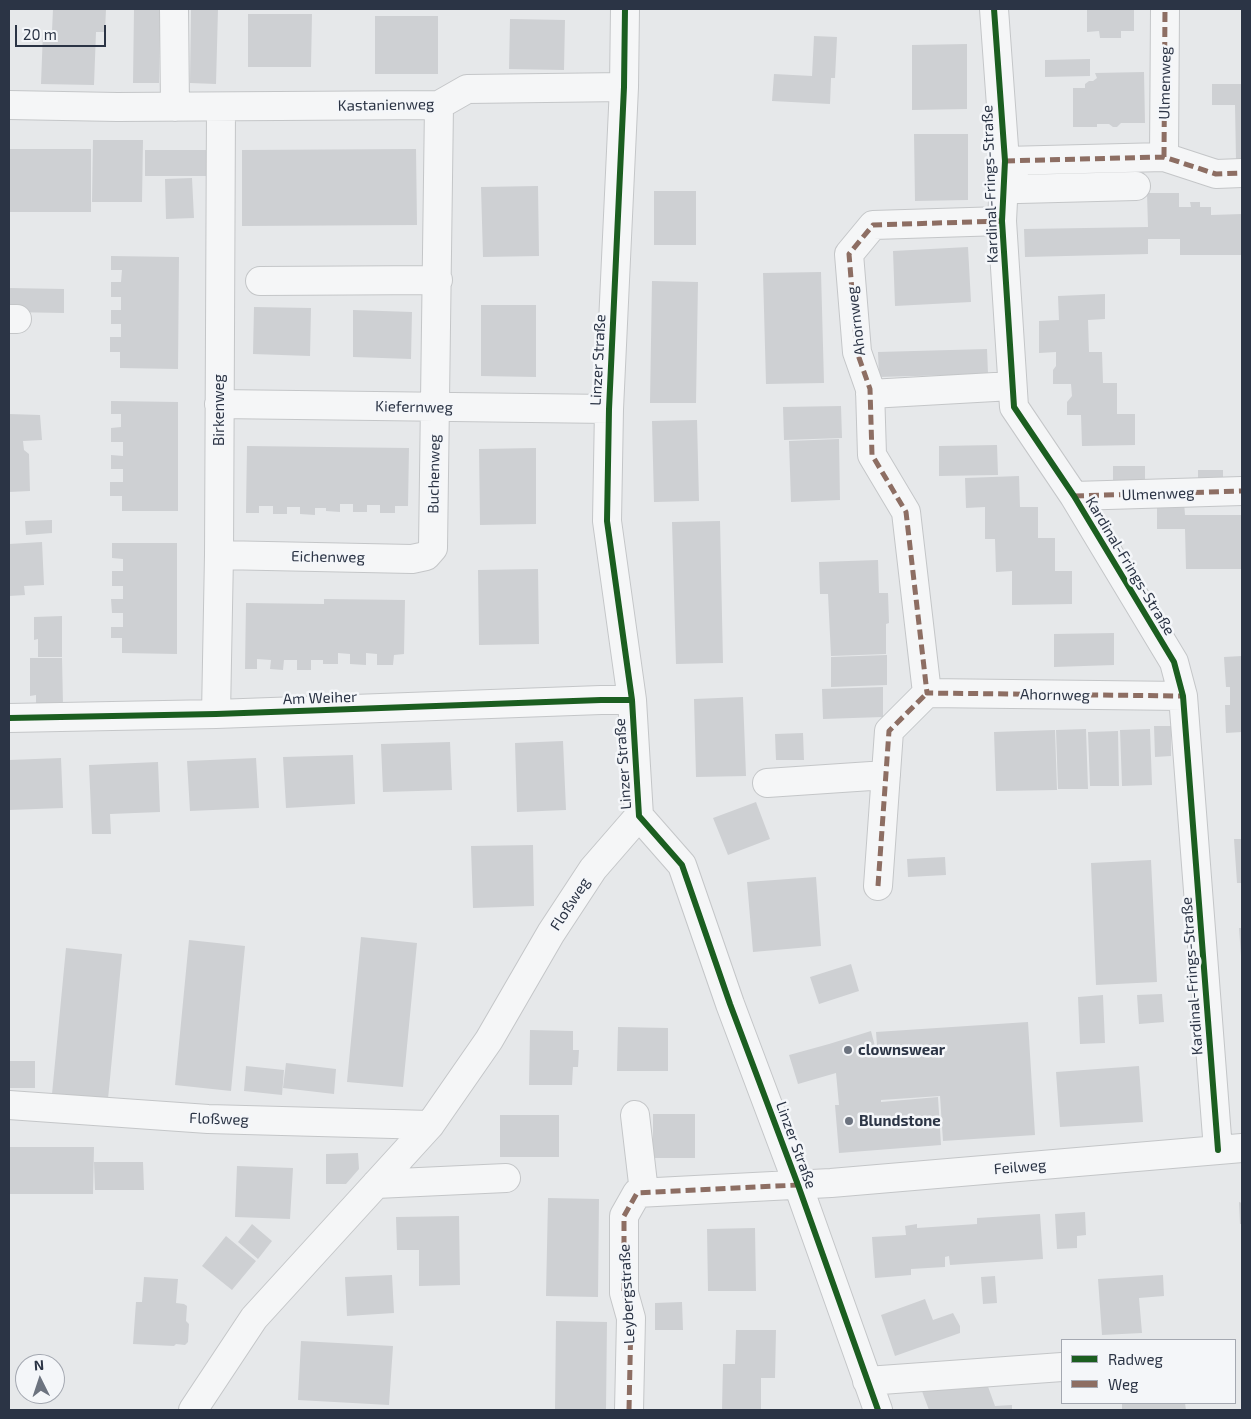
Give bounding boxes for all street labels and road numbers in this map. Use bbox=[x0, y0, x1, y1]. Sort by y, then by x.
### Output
street label: Ulmenweg bbox=[1155, 46, 1175, 120]
street label: Kastanienweg bbox=[338, 95, 434, 115]
street label: Kardinal-Frings-Straße bbox=[978, 105, 1002, 263]
street label: Ahornweg bbox=[843, 285, 869, 357]
street label: Linzer Straße bbox=[587, 314, 609, 406]
street label: Birkenweg bbox=[210, 374, 228, 446]
street label: Kiefernweg bbox=[375, 397, 453, 417]
street label: Buchenweg bbox=[424, 434, 444, 514]
street label: Ulmenweg bbox=[1121, 484, 1195, 504]
street label: Kardinal-Frings-Straße bbox=[1081, 493, 1179, 639]
street label: Eichenweg bbox=[291, 547, 365, 567]
street label: Ahornweg bbox=[1020, 685, 1090, 705]
street label: Am Weiher bbox=[283, 688, 357, 708]
street label: Linzer Straße bbox=[611, 718, 635, 810]
street label: Floßweg bbox=[546, 874, 594, 934]
street label: Kardinal-Frings-Straße bbox=[1177, 896, 1207, 1056]
street label: Linzer Straße bbox=[772, 1099, 820, 1191]
street label: Floßweg bbox=[189, 1109, 249, 1129]
street label: Feilweg bbox=[993, 1156, 1047, 1178]
street label: Leybergstraße bbox=[615, 1243, 639, 1345]

